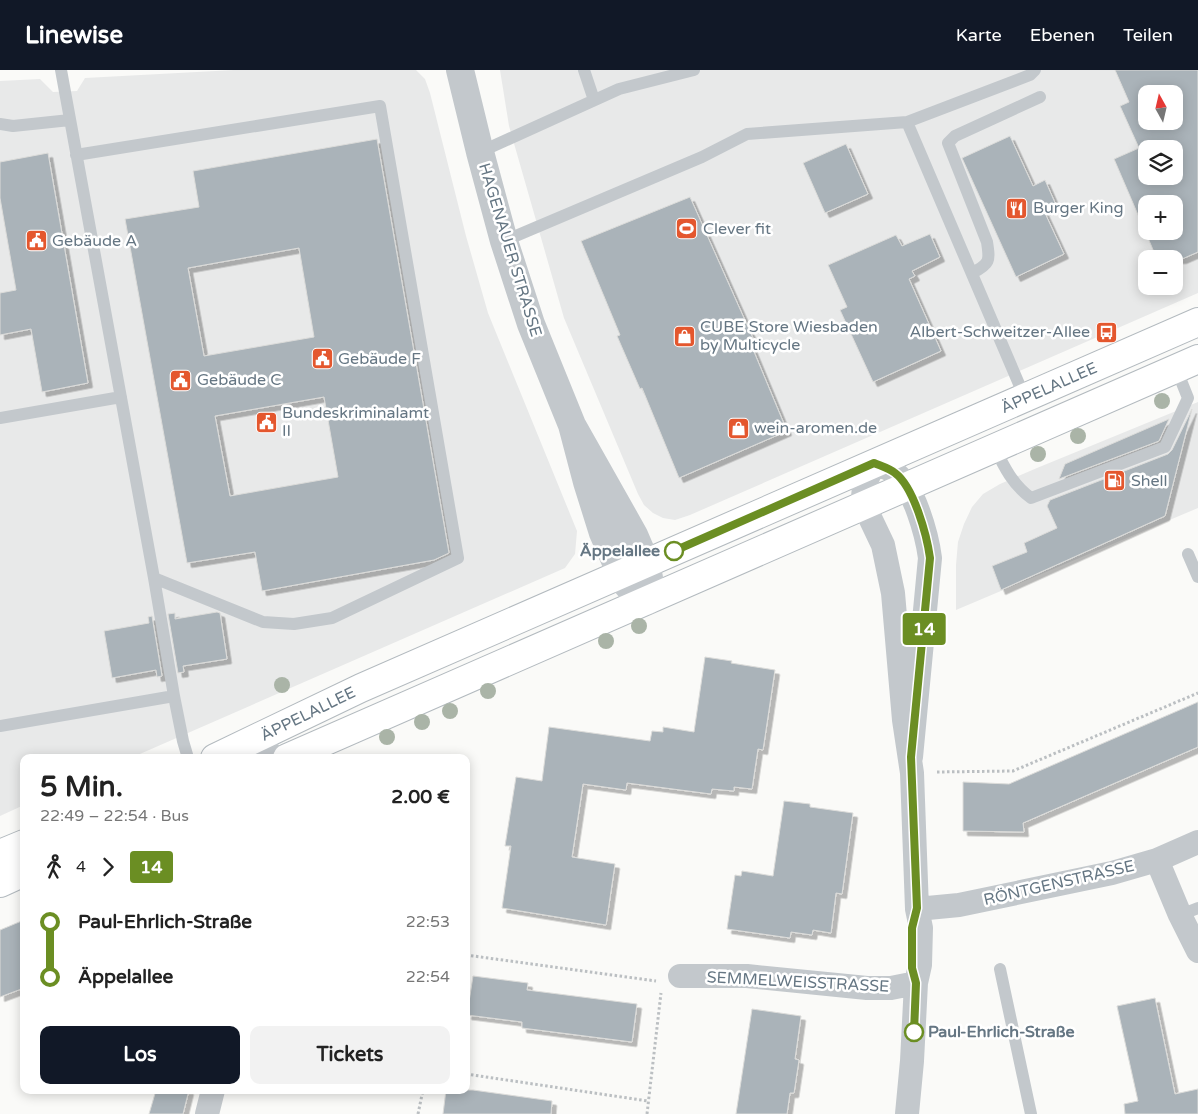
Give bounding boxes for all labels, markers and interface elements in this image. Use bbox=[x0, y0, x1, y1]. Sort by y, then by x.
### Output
text: Linewise bbox=[25, 21, 123, 50]
text: Karte bbox=[956, 24, 1002, 46]
text: Ebenen bbox=[1030, 24, 1095, 46]
text: Teilen bbox=[1123, 24, 1173, 46]
north arrow bbox=[1138, 85, 1182, 130]
map controls bbox=[1138, 85, 1183, 295]
button: layers bbox=[1138, 140, 1183, 185]
street label: HAGENAUER STRASSE bbox=[474, 161, 546, 339]
button: + bbox=[1138, 195, 1183, 240]
restaurant icon: Burger King bbox=[1005, 196, 1029, 220]
place label: Burger King bbox=[1033, 198, 1124, 218]
sports icon: Clever fit bbox=[675, 217, 699, 241]
place label: Clever fit bbox=[703, 219, 771, 239]
public building icon: Gebäude A bbox=[24, 229, 48, 253]
place label: Gebäude A bbox=[52, 231, 137, 251]
button: − bbox=[1138, 250, 1183, 295]
place label: CUBE Store Wiesbaden by Multicycle bbox=[700, 317, 878, 355]
bus stop icon: Albert-Schweitzer-Allee bbox=[1094, 320, 1118, 344]
place label: Albert-Schweitzer-Allee bbox=[909, 322, 1090, 342]
shop icon: CUBE Store Wiesbaden by Multicycle bbox=[672, 324, 696, 348]
public building icon: Gebäude F bbox=[310, 347, 334, 371]
place label: Gebäude F bbox=[338, 349, 421, 369]
street label: ÄPPELALLEE bbox=[998, 358, 1100, 418]
public building icon: Gebäude C bbox=[169, 368, 193, 392]
place label: Gebäude C bbox=[197, 370, 281, 390]
place label: Bundeskriminalamt II bbox=[282, 403, 429, 441]
public building icon: Bundeskriminalamt II bbox=[254, 410, 278, 434]
shop icon: wein-aromen.de bbox=[726, 416, 750, 440]
place label: wein-aromen.de bbox=[754, 418, 877, 438]
fuel station icon: Shell bbox=[1103, 469, 1127, 493]
place label: Shell bbox=[1131, 471, 1168, 491]
place label: Äppelallee bbox=[580, 541, 660, 561]
marker: Äppelallee bbox=[664, 541, 684, 561]
line badge: 14 bbox=[902, 613, 946, 645]
text: 14 bbox=[913, 618, 935, 640]
street label: ÄPPELALLEE bbox=[257, 682, 359, 746]
text: 5 Min. bbox=[40, 770, 123, 804]
text: 2.00 € bbox=[391, 786, 450, 808]
text: 22:49 – 22:54 · Bus bbox=[40, 806, 189, 826]
icon: walk bbox=[40, 853, 68, 881]
icon: forward bbox=[94, 853, 122, 881]
text: 14 bbox=[140, 856, 163, 878]
street label: RÖNTGENSTRASSE bbox=[982, 856, 1136, 910]
text: 4 bbox=[76, 857, 86, 877]
text: Paul-Ehrlich-Straße bbox=[78, 911, 252, 933]
text: 22:53 bbox=[406, 912, 450, 932]
text: Äppelallee bbox=[78, 966, 173, 988]
text: 22:54 bbox=[406, 967, 450, 987]
street label: SEMMELWEISSTRASSE bbox=[706, 967, 890, 997]
marker: Paul-Ehrlich-Straße bbox=[904, 1022, 924, 1042]
place label: Paul-Ehrlich-Straße bbox=[928, 1022, 1075, 1042]
button: Los bbox=[40, 1026, 240, 1084]
button: Tickets bbox=[250, 1026, 450, 1084]

